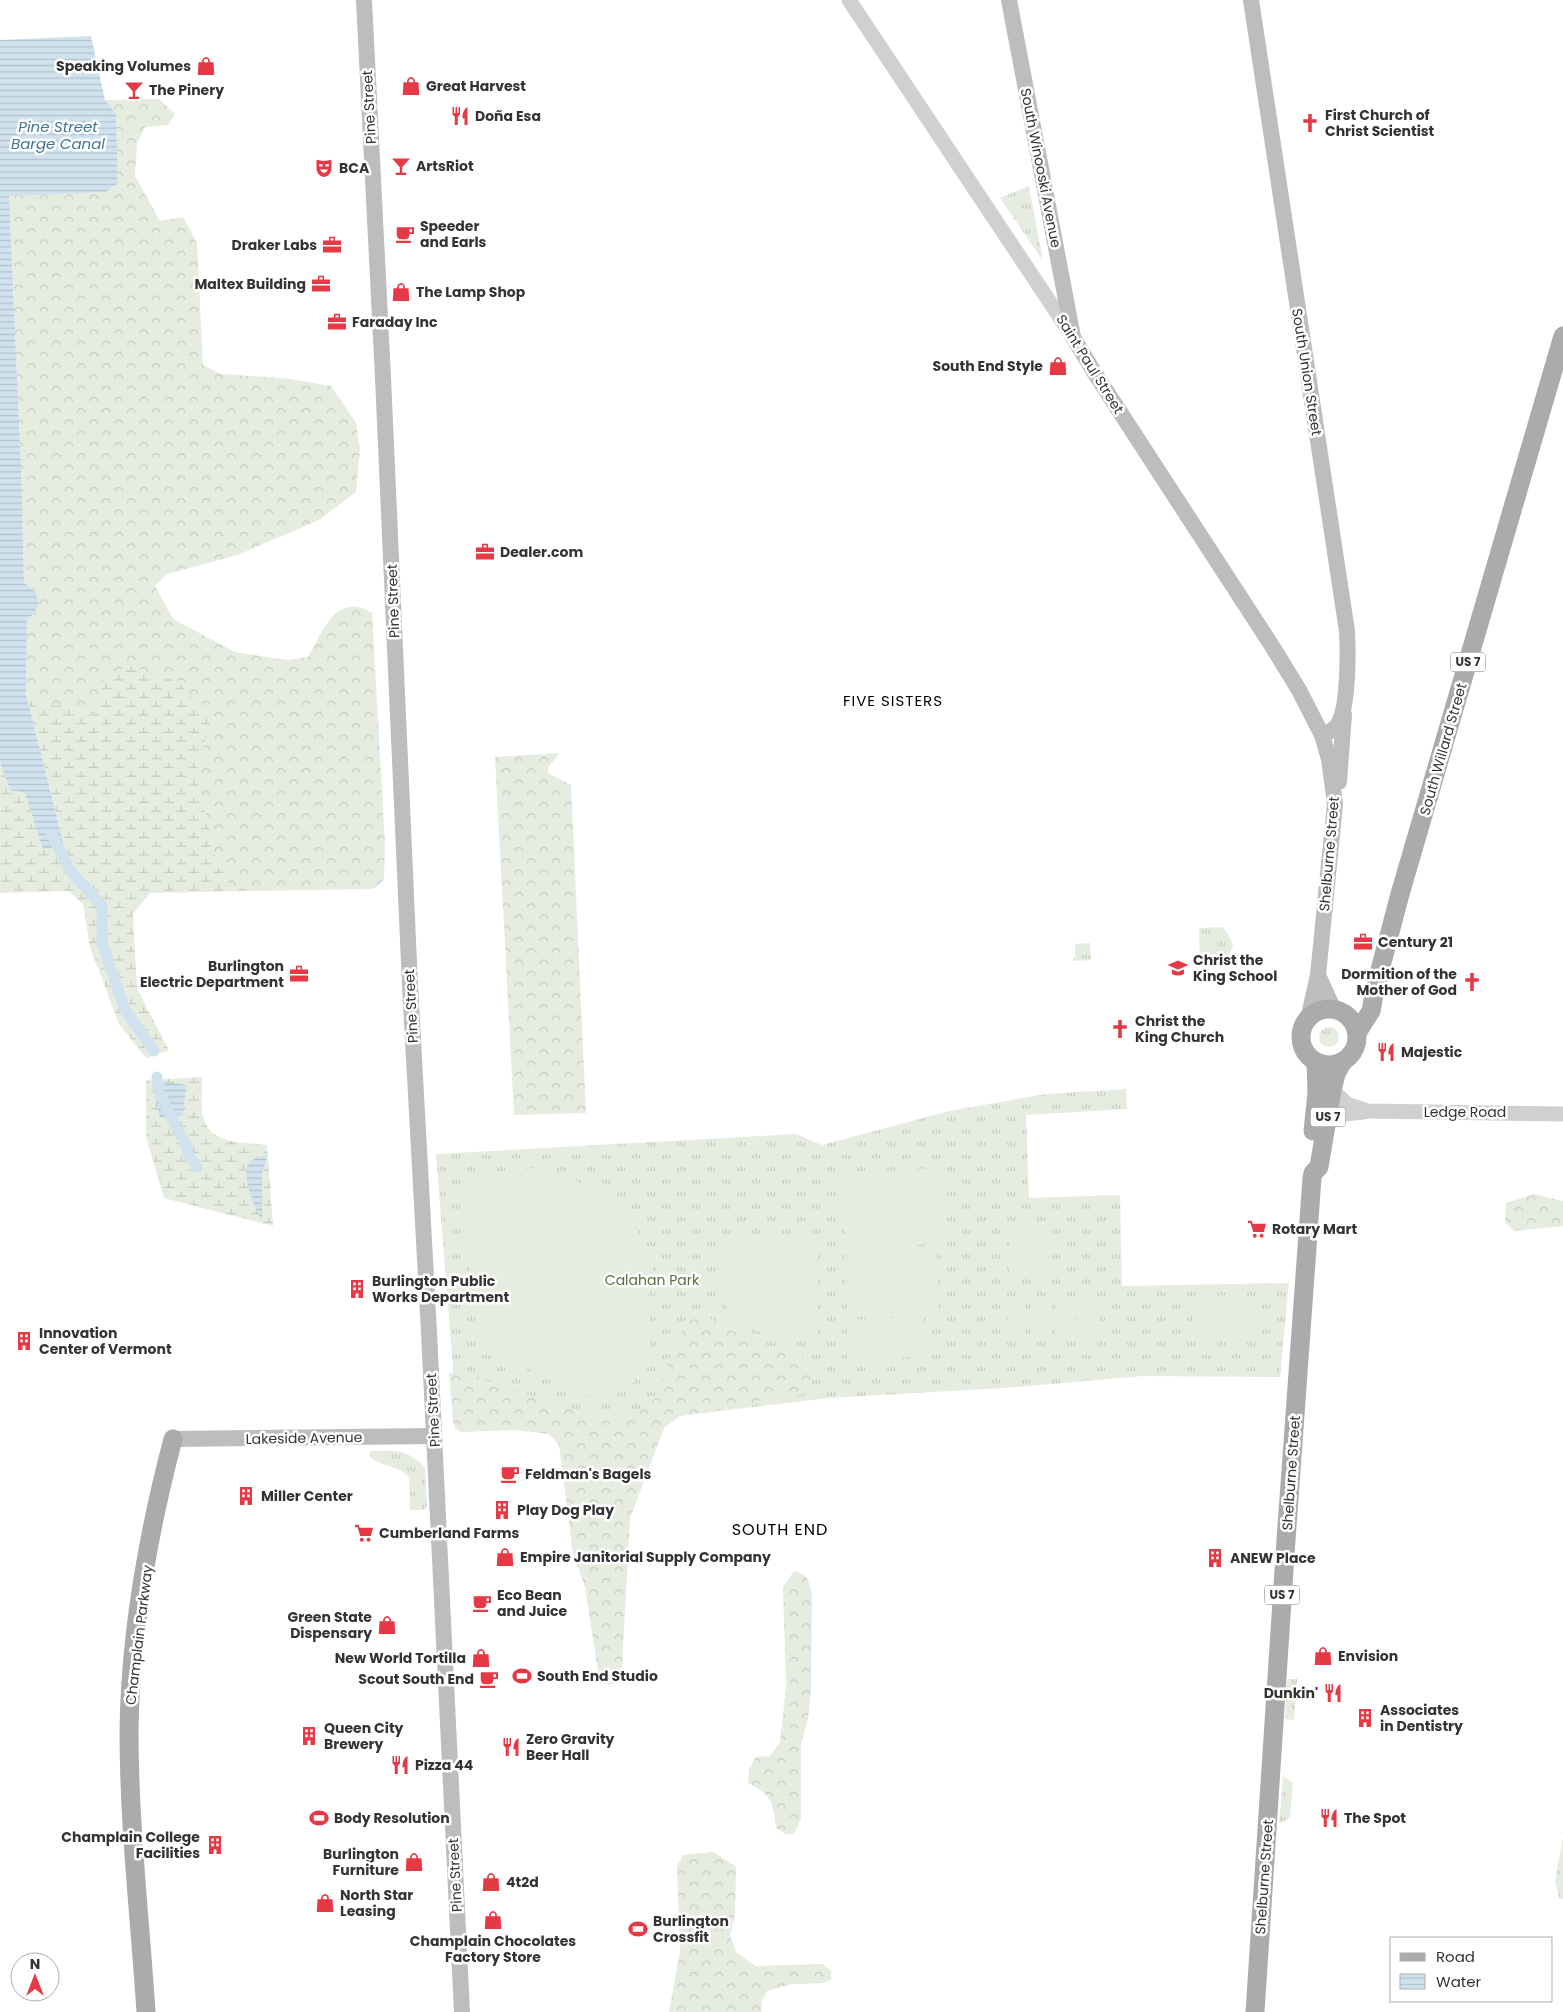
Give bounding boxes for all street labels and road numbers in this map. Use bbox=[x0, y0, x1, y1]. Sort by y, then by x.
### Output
street label: Pine Street bbox=[357, 70, 381, 144]
street label: South Winooski Avenue bbox=[1016, 86, 1066, 250]
street label: South Union Street bbox=[1287, 307, 1327, 437]
street label: Saint Paul Street bbox=[1051, 311, 1129, 417]
street label: Pine Street bbox=[382, 564, 404, 638]
road number: US 7 bbox=[1450, 652, 1486, 672]
street label: South Willard Street bbox=[1415, 680, 1471, 818]
street label: Shelburne Street bbox=[1314, 796, 1344, 912]
street label: Pine Street bbox=[399, 969, 423, 1043]
street label: Ledge Road bbox=[1424, 1102, 1506, 1122]
road number: US 7 bbox=[1310, 1108, 1346, 1126]
street label: Pine Street bbox=[421, 1373, 445, 1447]
street label: Shelburne Street bbox=[1277, 1415, 1305, 1531]
street label: Lakeside Avenue bbox=[246, 1427, 363, 1449]
street label: Champlain Parkway bbox=[120, 1564, 158, 1706]
road number: US 7 bbox=[1264, 1586, 1300, 1604]
street label: Shelburne Street bbox=[1250, 1819, 1278, 1935]
street label: Pine Street bbox=[443, 1838, 467, 1912]

